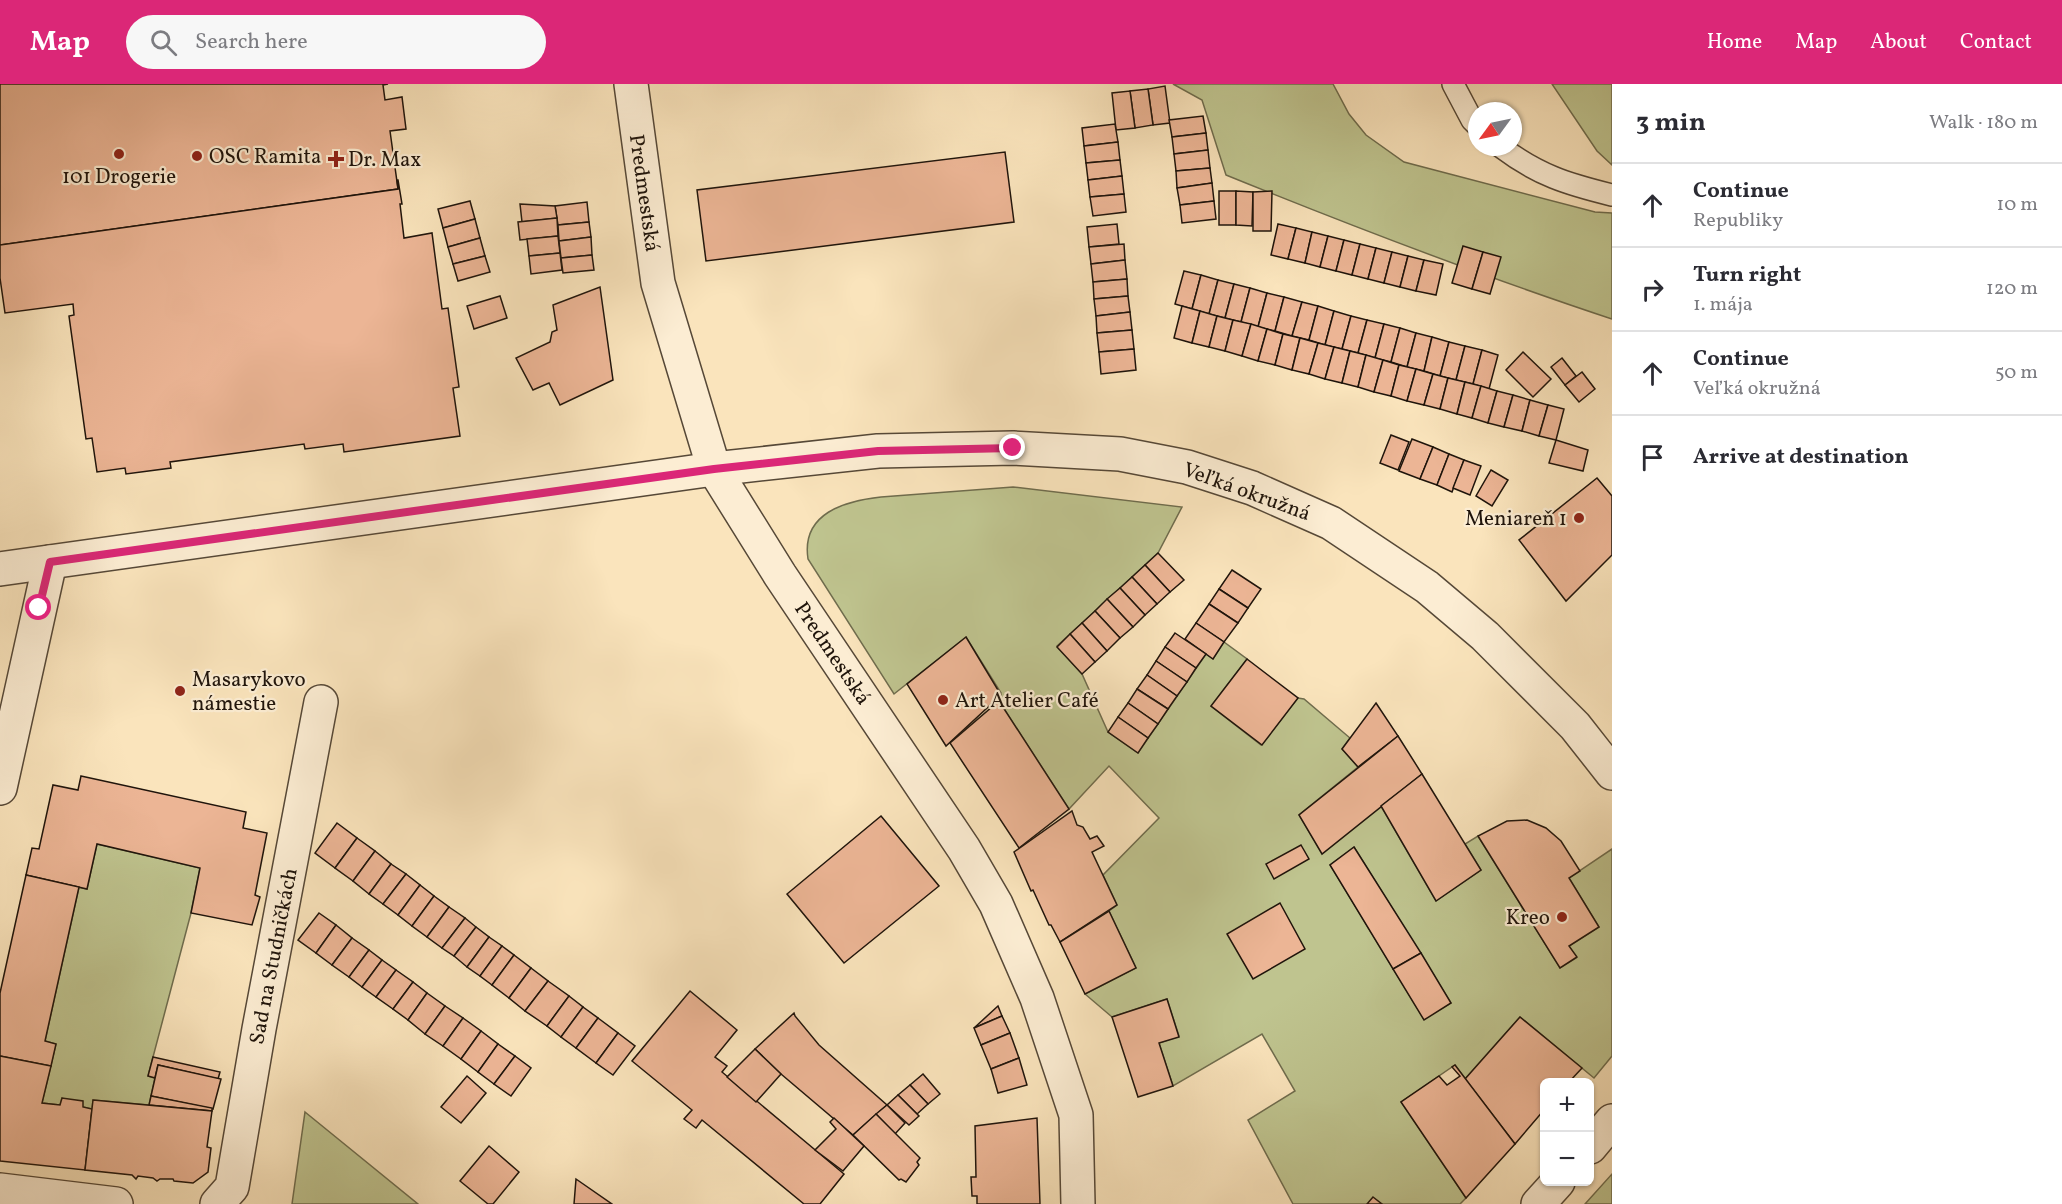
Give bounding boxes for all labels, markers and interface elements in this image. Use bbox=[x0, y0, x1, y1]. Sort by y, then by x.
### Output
search box bbox=[126, 15, 546, 69]
text: Map bbox=[30, 23, 90, 62]
icon: search bbox=[147, 26, 180, 59]
text: Search here bbox=[195, 27, 308, 58]
text: Home bbox=[1707, 28, 1762, 57]
text: Map bbox=[1795, 28, 1837, 57]
text: About bbox=[1870, 28, 1927, 57]
text: Contact bbox=[1960, 28, 2032, 57]
north arrow bbox=[1468, 102, 1522, 156]
text: 3 min bbox=[1636, 105, 1706, 141]
text: Walk · 180 m bbox=[1929, 109, 2038, 137]
street label: Predmestská bbox=[621, 132, 666, 254]
place label: OSC Ramita bbox=[209, 143, 321, 172]
place label: Dr. Max bbox=[348, 146, 421, 175]
marker: 101 Drogerie bbox=[112, 147, 126, 161]
marker: OSC Ramita bbox=[190, 149, 204, 163]
marker: Dr. Max bbox=[329, 152, 343, 166]
place label: 101 Drogerie bbox=[62, 163, 176, 192]
text: Continue bbox=[1693, 176, 1789, 207]
icon: ahead bbox=[1636, 189, 1669, 222]
text: 10 m bbox=[1997, 191, 2038, 219]
text: Republiky bbox=[1693, 207, 1783, 235]
text: Turn right bbox=[1693, 260, 1801, 291]
icon: right bbox=[1636, 273, 1669, 306]
text: 120 m bbox=[1986, 275, 2038, 303]
text: 1. mája bbox=[1693, 291, 1753, 319]
text: Continue bbox=[1693, 344, 1789, 375]
icon: ahead bbox=[1636, 357, 1669, 390]
text: 50 m bbox=[1995, 359, 2038, 387]
text: Veľká okružná bbox=[1693, 375, 1821, 403]
route end bbox=[999, 434, 1025, 460]
icon: arrive bbox=[1636, 441, 1669, 474]
text: Arrive at destination bbox=[1693, 442, 1909, 473]
street label: Veľká okružná bbox=[1179, 456, 1314, 529]
place label: Meniareň 1 bbox=[1465, 505, 1567, 534]
marker: Meniareň 1 bbox=[1572, 511, 1586, 525]
route start bbox=[25, 594, 51, 620]
street label: Predmestská bbox=[787, 597, 877, 711]
place label: Masarykovo námestie bbox=[192, 666, 306, 719]
marker: Masarykovo námestie bbox=[173, 684, 187, 698]
place label: Art Atelier Café bbox=[955, 687, 1099, 716]
marker: Art Atelier Café bbox=[936, 693, 950, 707]
street label: Sad na Studničkách bbox=[243, 866, 306, 1047]
place label: Kreo bbox=[1506, 904, 1550, 933]
marker: Kreo bbox=[1555, 910, 1569, 924]
map controls bbox=[1540, 1078, 1594, 1186]
button: + bbox=[1540, 1078, 1594, 1132]
button: − bbox=[1540, 1132, 1594, 1186]

